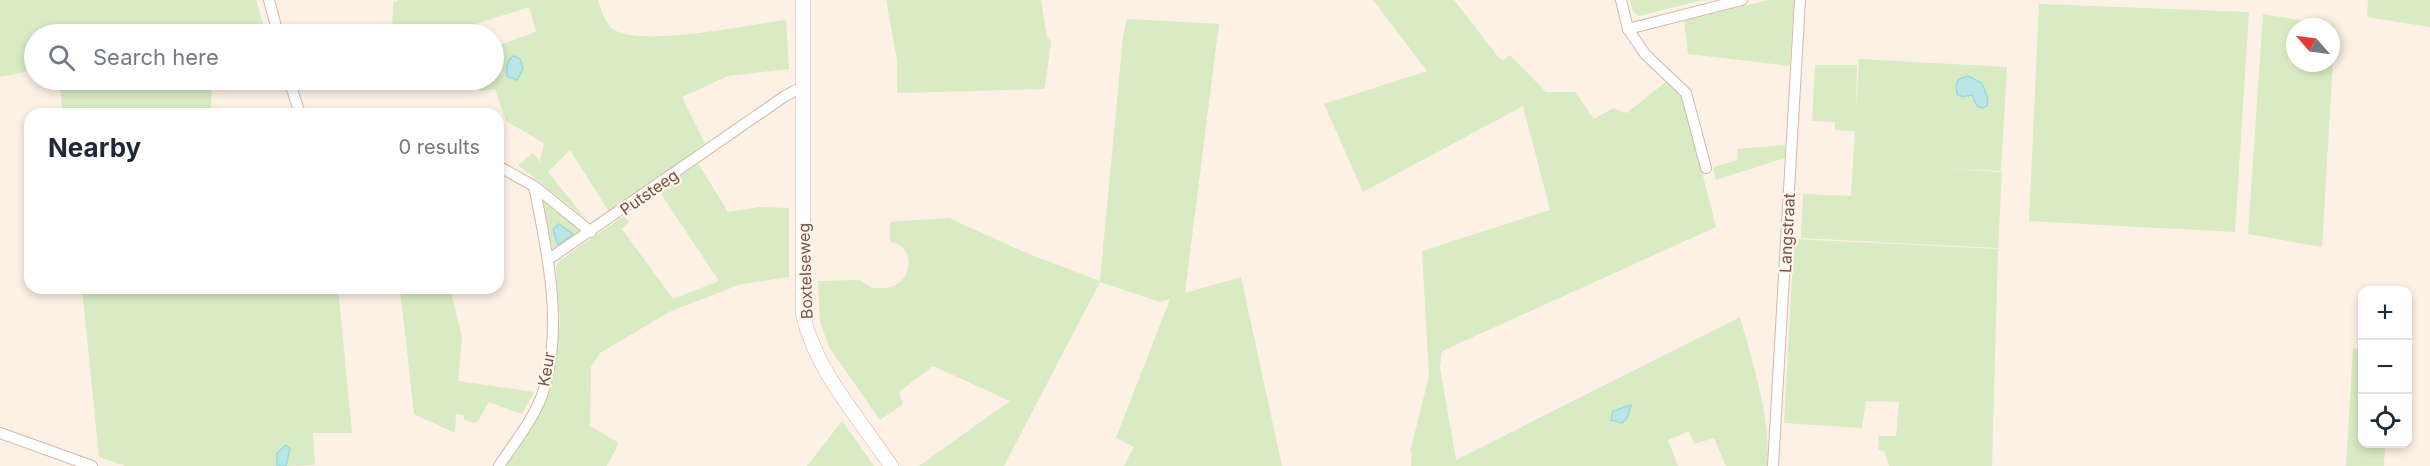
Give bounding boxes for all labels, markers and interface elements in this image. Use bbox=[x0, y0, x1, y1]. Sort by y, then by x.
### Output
north arrow bbox=[2286, 18, 2340, 72]
search box bbox=[24, 24, 504, 90]
icon: search bbox=[45, 41, 78, 74]
text: Search here bbox=[93, 44, 219, 70]
text: Nearby bbox=[48, 132, 141, 163]
text: 0 results bbox=[398, 135, 480, 159]
street label: Putsteeg bbox=[616, 165, 682, 219]
street label: Langstraat bbox=[1775, 192, 1799, 274]
street label: Boxtelseweg bbox=[793, 222, 817, 320]
map controls bbox=[2358, 286, 2412, 448]
button: + bbox=[2358, 286, 2412, 340]
button: − bbox=[2358, 340, 2412, 394]
street label: Keur bbox=[533, 350, 559, 388]
button: locate bbox=[2358, 394, 2412, 448]

